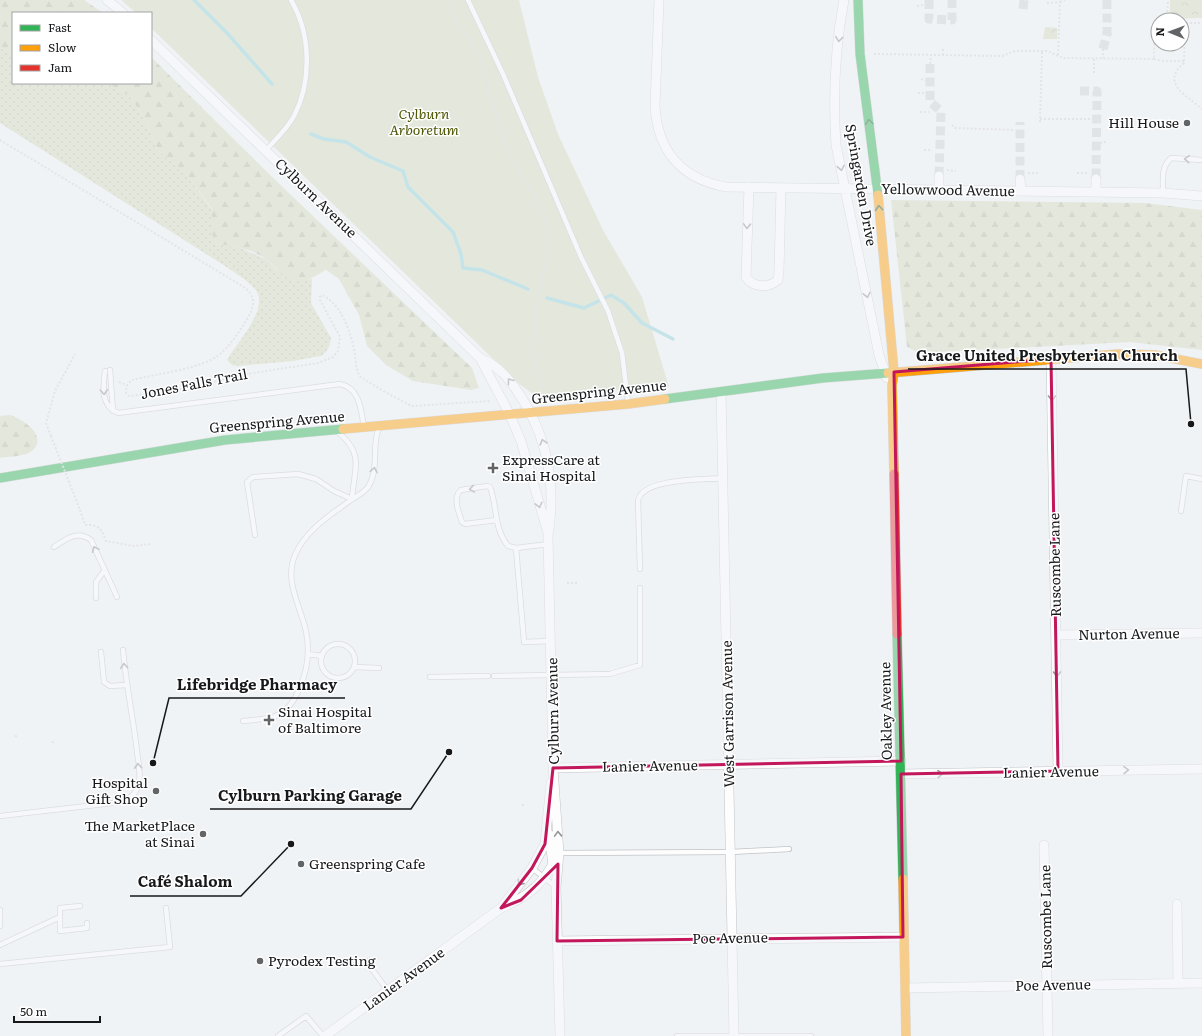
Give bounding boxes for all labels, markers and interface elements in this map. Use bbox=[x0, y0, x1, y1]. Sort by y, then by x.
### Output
legend bbox=[12, 12, 152, 84]
north arrow bbox=[1150, 12, 1190, 52]
text: Fast bbox=[48, 18, 72, 36]
text: N bbox=[1151, 27, 1167, 37]
one-way arrow bbox=[834, 35, 843, 42]
text: Slow bbox=[48, 38, 77, 56]
text: Jam bbox=[48, 58, 73, 76]
park label: Cylburn Arboretum bbox=[389, 103, 460, 139]
place label: Hill House bbox=[1108, 112, 1179, 132]
marker: Hill House bbox=[1182, 118, 1192, 128]
one-way arrow bbox=[865, 119, 874, 125]
street label: Springarden Drive bbox=[841, 122, 883, 247]
street label: Cylburn Avenue bbox=[271, 153, 362, 242]
one-way arrow bbox=[1184, 155, 1190, 164]
one-way arrow bbox=[836, 165, 844, 171]
street label: Yellowwood Avenue bbox=[881, 178, 1015, 200]
one-way arrow bbox=[874, 205, 883, 211]
one-way arrow bbox=[743, 223, 751, 229]
one-way arrow bbox=[862, 292, 870, 298]
callout: Grace United Presbyterian Church bbox=[908, 342, 1186, 369]
text: Grace United Presbyterian Church bbox=[916, 343, 1178, 366]
street label: Jones Falls Trail bbox=[139, 363, 249, 403]
street label: Greenspring Avenue bbox=[530, 374, 667, 408]
one-way arrow bbox=[508, 378, 515, 385]
one-way arrow bbox=[99, 389, 108, 395]
one-way arrow bbox=[1048, 395, 1056, 401]
street label: Greenspring Avenue bbox=[208, 405, 345, 437]
one-way arrow bbox=[539, 439, 548, 446]
place label: ExpressCare at Sinai Hospital bbox=[502, 449, 600, 485]
marker: ExpressCare at Sinai Hospital bbox=[487, 462, 499, 474]
one-way arrow bbox=[369, 467, 378, 473]
one-way arrow bbox=[468, 484, 475, 492]
one-way arrow bbox=[534, 502, 543, 509]
street label: Ruscombe Lane bbox=[1043, 513, 1065, 617]
one-way arrow bbox=[92, 545, 100, 552]
street label: Nurton Avenue bbox=[1078, 622, 1180, 644]
street label: West Garrison Avenue bbox=[716, 640, 738, 788]
street label: Cylburn Avenue bbox=[541, 657, 563, 765]
street label: Oakley Avenue bbox=[874, 662, 896, 760]
one-way arrow bbox=[120, 663, 129, 669]
callout: Lifebridge Pharmacy bbox=[169, 671, 345, 698]
one-way arrow bbox=[1052, 671, 1061, 677]
text: Lifebridge Pharmacy bbox=[177, 672, 338, 695]
place label: Sinai Hospital of Baltimore bbox=[278, 701, 372, 737]
marker: Sinai Hospital of Baltimore bbox=[263, 714, 275, 726]
street label: Lanier Avenue bbox=[602, 754, 698, 776]
street label: Lanier Avenue bbox=[1003, 760, 1099, 782]
one-way arrow bbox=[134, 763, 143, 769]
one-way arrow bbox=[1123, 766, 1129, 775]
one-way arrow bbox=[937, 770, 943, 778]
place label: Hospital Gift Shop bbox=[85, 772, 148, 808]
callout: Cylburn Parking Garage bbox=[210, 782, 411, 809]
text: Cylburn Parking Garage bbox=[218, 783, 403, 806]
marker: Hospital Gift Shop bbox=[151, 786, 161, 796]
place label: The MarketPlace at Sinai bbox=[84, 815, 195, 851]
marker: The MarketPlace at Sinai bbox=[198, 829, 208, 839]
one-way arrow bbox=[554, 831, 562, 837]
place label: Greenspring Cafe bbox=[309, 853, 425, 873]
marker: Greenspring Cafe bbox=[296, 859, 306, 869]
street label: Ruscombe Lane bbox=[1034, 865, 1056, 969]
callout: Café Shalom bbox=[130, 869, 241, 896]
text: Café Shalom bbox=[138, 869, 232, 892]
one-way arrow bbox=[518, 879, 525, 886]
street label: Poe Avenue bbox=[692, 926, 768, 948]
street label: Lanier Avenue bbox=[359, 942, 448, 1014]
place label: Pyrodex Testing bbox=[268, 950, 376, 970]
marker: Pyrodex Testing bbox=[255, 956, 265, 966]
street label: Poe Avenue bbox=[1015, 973, 1091, 995]
scale bar bbox=[14, 998, 100, 1024]
text: 50 m bbox=[20, 1002, 47, 1020]

